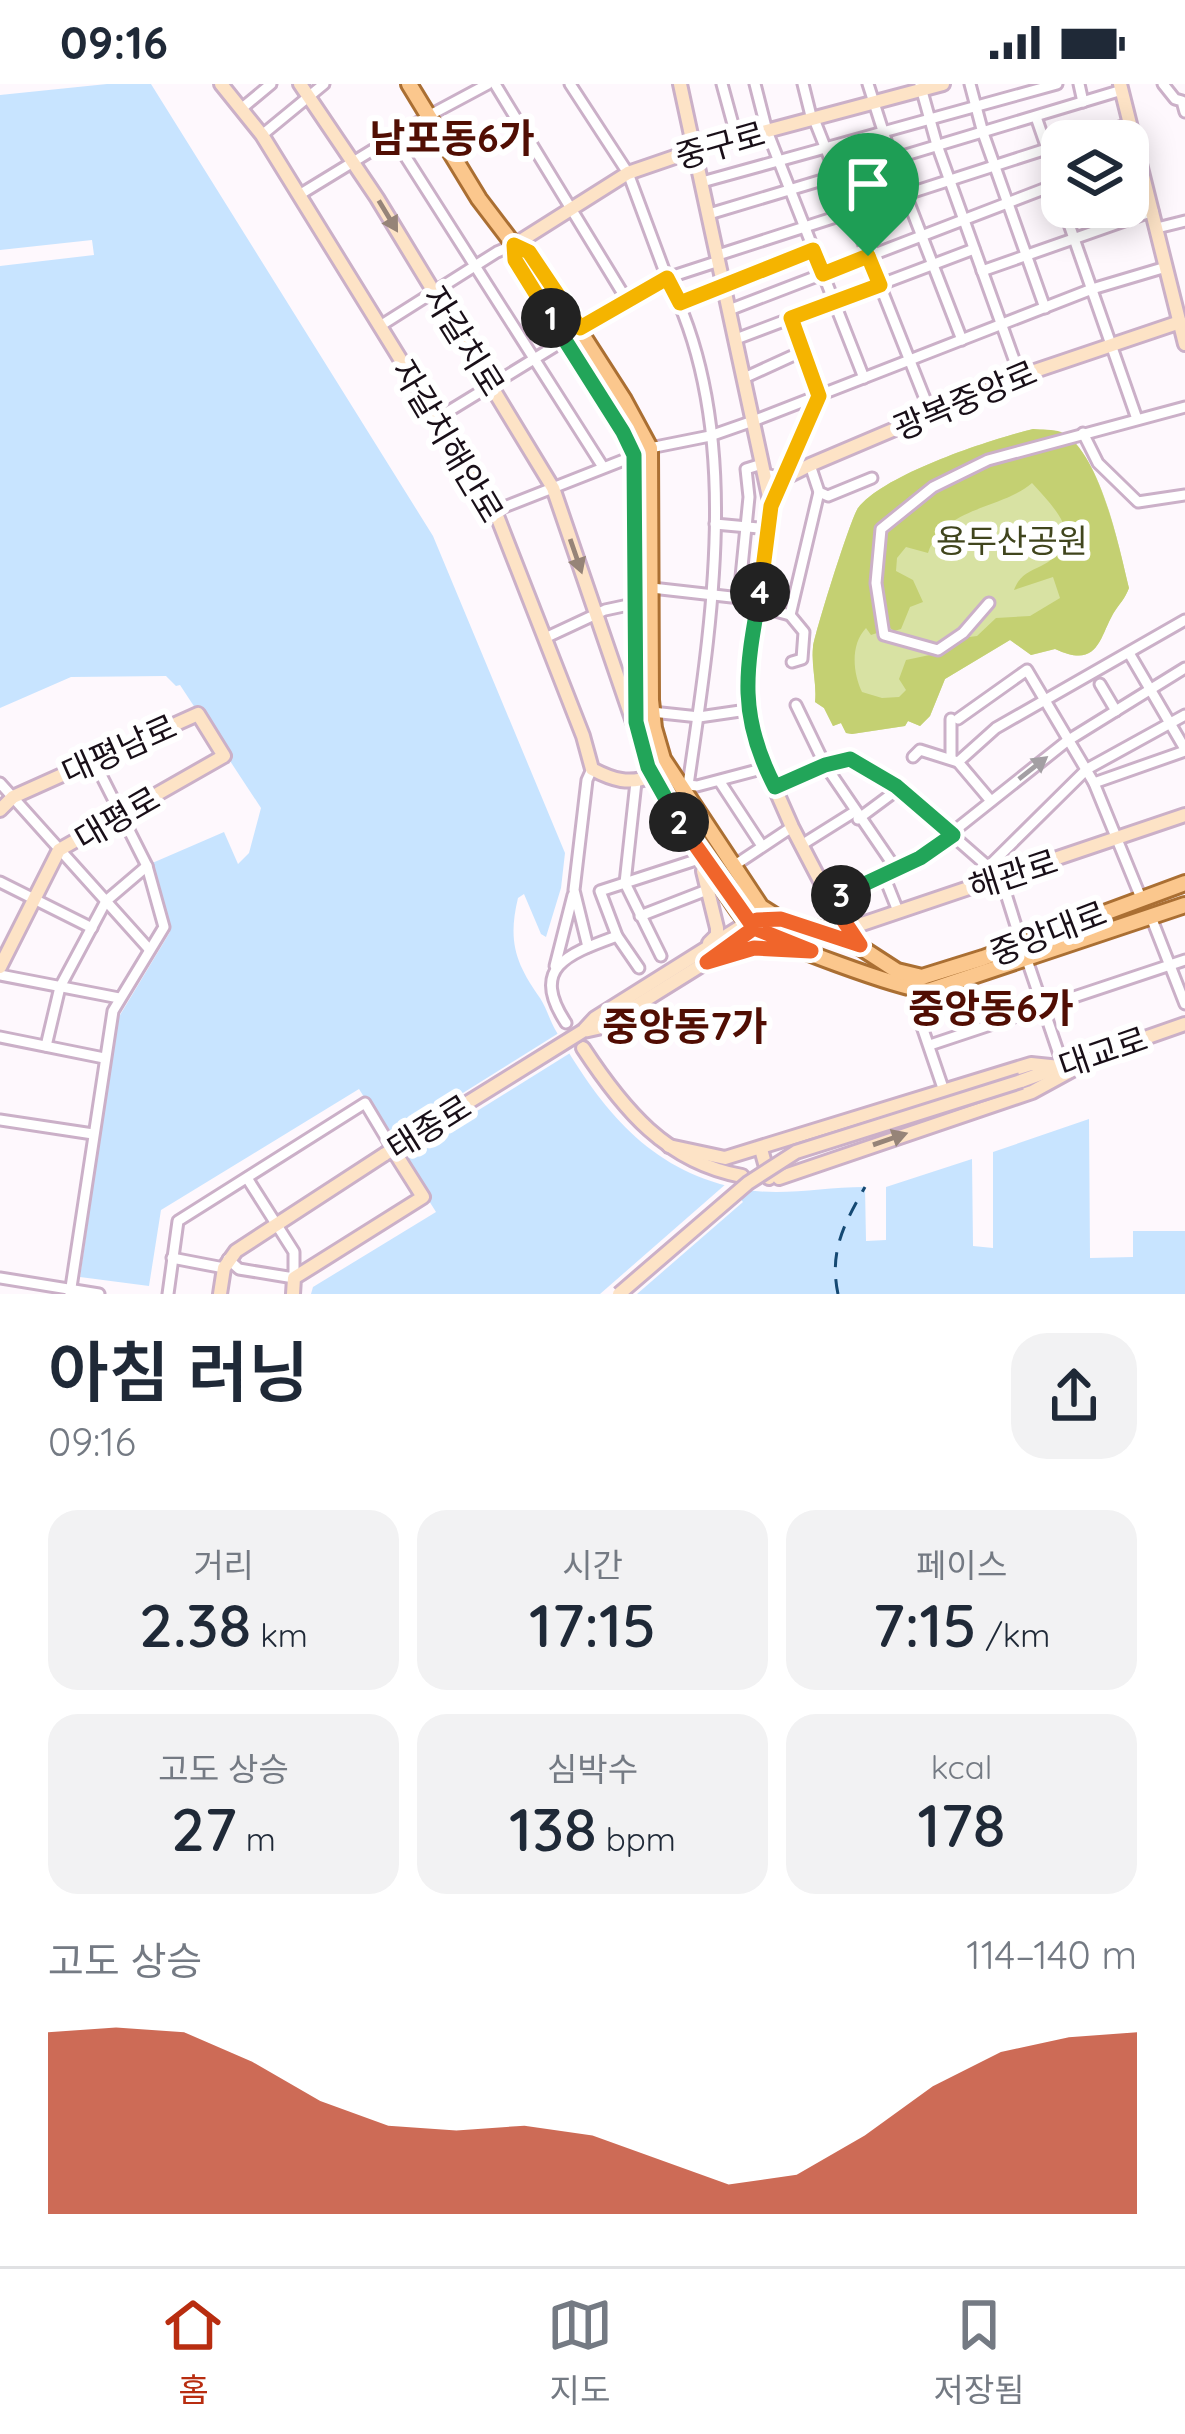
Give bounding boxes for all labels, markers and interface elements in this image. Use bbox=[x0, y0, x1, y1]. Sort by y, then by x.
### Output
text: 09:16 bbox=[60, 14, 168, 70]
street label: 중구로 bbox=[670, 112, 769, 177]
district label: 남포동6가 bbox=[369, 113, 535, 162]
map controls bbox=[1041, 120, 1149, 228]
button: layers bbox=[1041, 120, 1149, 228]
pin bbox=[817, 133, 919, 256]
icon: arrive bbox=[835, 151, 901, 217]
one-way arrow bbox=[377, 199, 398, 233]
street label: 자갈치로 bbox=[415, 278, 514, 403]
pin: 1 bbox=[521, 288, 581, 348]
text: 1 bbox=[545, 297, 557, 338]
street label: 광복중앙로 bbox=[887, 351, 1043, 448]
street label: 자갈치해안로 bbox=[384, 352, 513, 529]
park label: 용두산공원 bbox=[936, 520, 1088, 561]
one-way arrow bbox=[568, 538, 586, 574]
pin: 4 bbox=[730, 562, 790, 622]
text: 4 bbox=[750, 571, 770, 612]
street label: 대평남로 bbox=[55, 705, 183, 792]
one-way arrow bbox=[1017, 756, 1048, 781]
street label: 대평로 bbox=[67, 777, 166, 858]
pin: 2 bbox=[649, 792, 709, 852]
text: 2 bbox=[670, 801, 688, 842]
street label: 해관로 bbox=[963, 840, 1062, 907]
pin: 3 bbox=[811, 865, 871, 925]
text: 3 bbox=[832, 874, 850, 915]
street label: 중앙대로 bbox=[984, 892, 1112, 973]
district label: 중앙동6가 bbox=[908, 983, 1074, 1032]
district label: 중앙동7가 bbox=[603, 1001, 767, 1050]
street label: 대교로 bbox=[1053, 1017, 1153, 1086]
street label: 태종로 bbox=[379, 1085, 478, 1168]
one-way arrow bbox=[872, 1129, 909, 1148]
text: 아침 러닝 bbox=[48, 1330, 309, 1413]
button: share bbox=[1011, 1333, 1137, 1459]
text: 09:16 bbox=[48, 1417, 136, 1466]
text: 거리 bbox=[193, 1544, 254, 1585]
text: 시간 bbox=[562, 1544, 623, 1585]
text: 페이스 bbox=[916, 1544, 1007, 1585]
text: 2.38 bbox=[139, 1587, 251, 1662]
text: 17:15 bbox=[529, 1587, 656, 1662]
text: 7:15 bbox=[873, 1587, 976, 1662]
text: km bbox=[251, 1614, 308, 1655]
text: /km bbox=[976, 1614, 1050, 1655]
text: kcal bbox=[931, 1746, 992, 1787]
text: 고도 상승 bbox=[158, 1748, 289, 1789]
text: 심박수 bbox=[547, 1748, 638, 1789]
text: 178 bbox=[918, 1787, 1005, 1862]
text: 27 bbox=[171, 1791, 237, 1866]
text: 138 bbox=[509, 1791, 597, 1866]
text: m bbox=[237, 1818, 276, 1859]
text: bpm bbox=[597, 1818, 676, 1859]
text: 114–140 m bbox=[966, 1930, 1137, 1979]
text: 고도 상승 bbox=[48, 1936, 202, 1985]
tab: 홈 bbox=[160, 2292, 226, 2412]
tab: 지도 bbox=[547, 2292, 613, 2412]
tab: 저장됨 bbox=[934, 2292, 1025, 2412]

